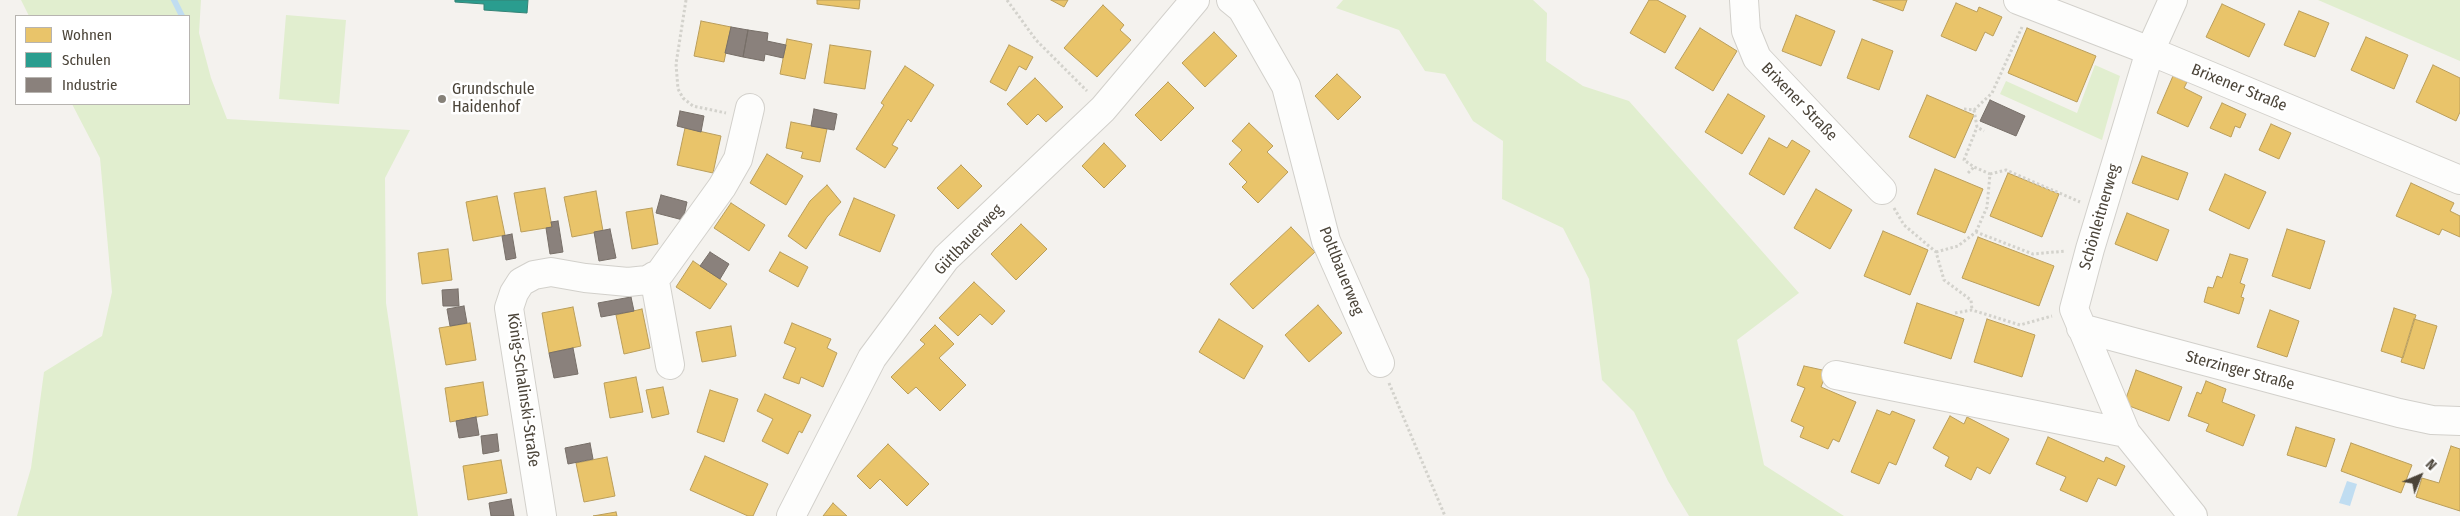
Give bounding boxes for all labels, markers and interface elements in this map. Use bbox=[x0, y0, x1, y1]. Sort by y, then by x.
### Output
legend bbox=[15, 15, 190, 105]
text: Wohnen bbox=[62, 26, 112, 44]
text: Schulen bbox=[62, 51, 111, 69]
street label: Brixener Straße bbox=[1757, 59, 1841, 145]
street label: Brixener Straße bbox=[2188, 60, 2290, 116]
text: Industrie bbox=[62, 76, 117, 94]
place label: Grundschule Haidenhof bbox=[452, 80, 535, 118]
marker: Grundschule Haidenhof bbox=[436, 93, 448, 105]
street label: Schönleitnerweg bbox=[2076, 162, 2124, 272]
street label: Gütlbauerweg bbox=[931, 201, 1007, 279]
street label: Poltlbauerweg bbox=[1315, 224, 1367, 318]
street label: König-Schalinski-Straße bbox=[503, 312, 543, 468]
street label: Sterzinger Straße bbox=[2183, 347, 2297, 395]
north arrow bbox=[2395, 451, 2445, 501]
text: N bbox=[2422, 456, 2440, 474]

